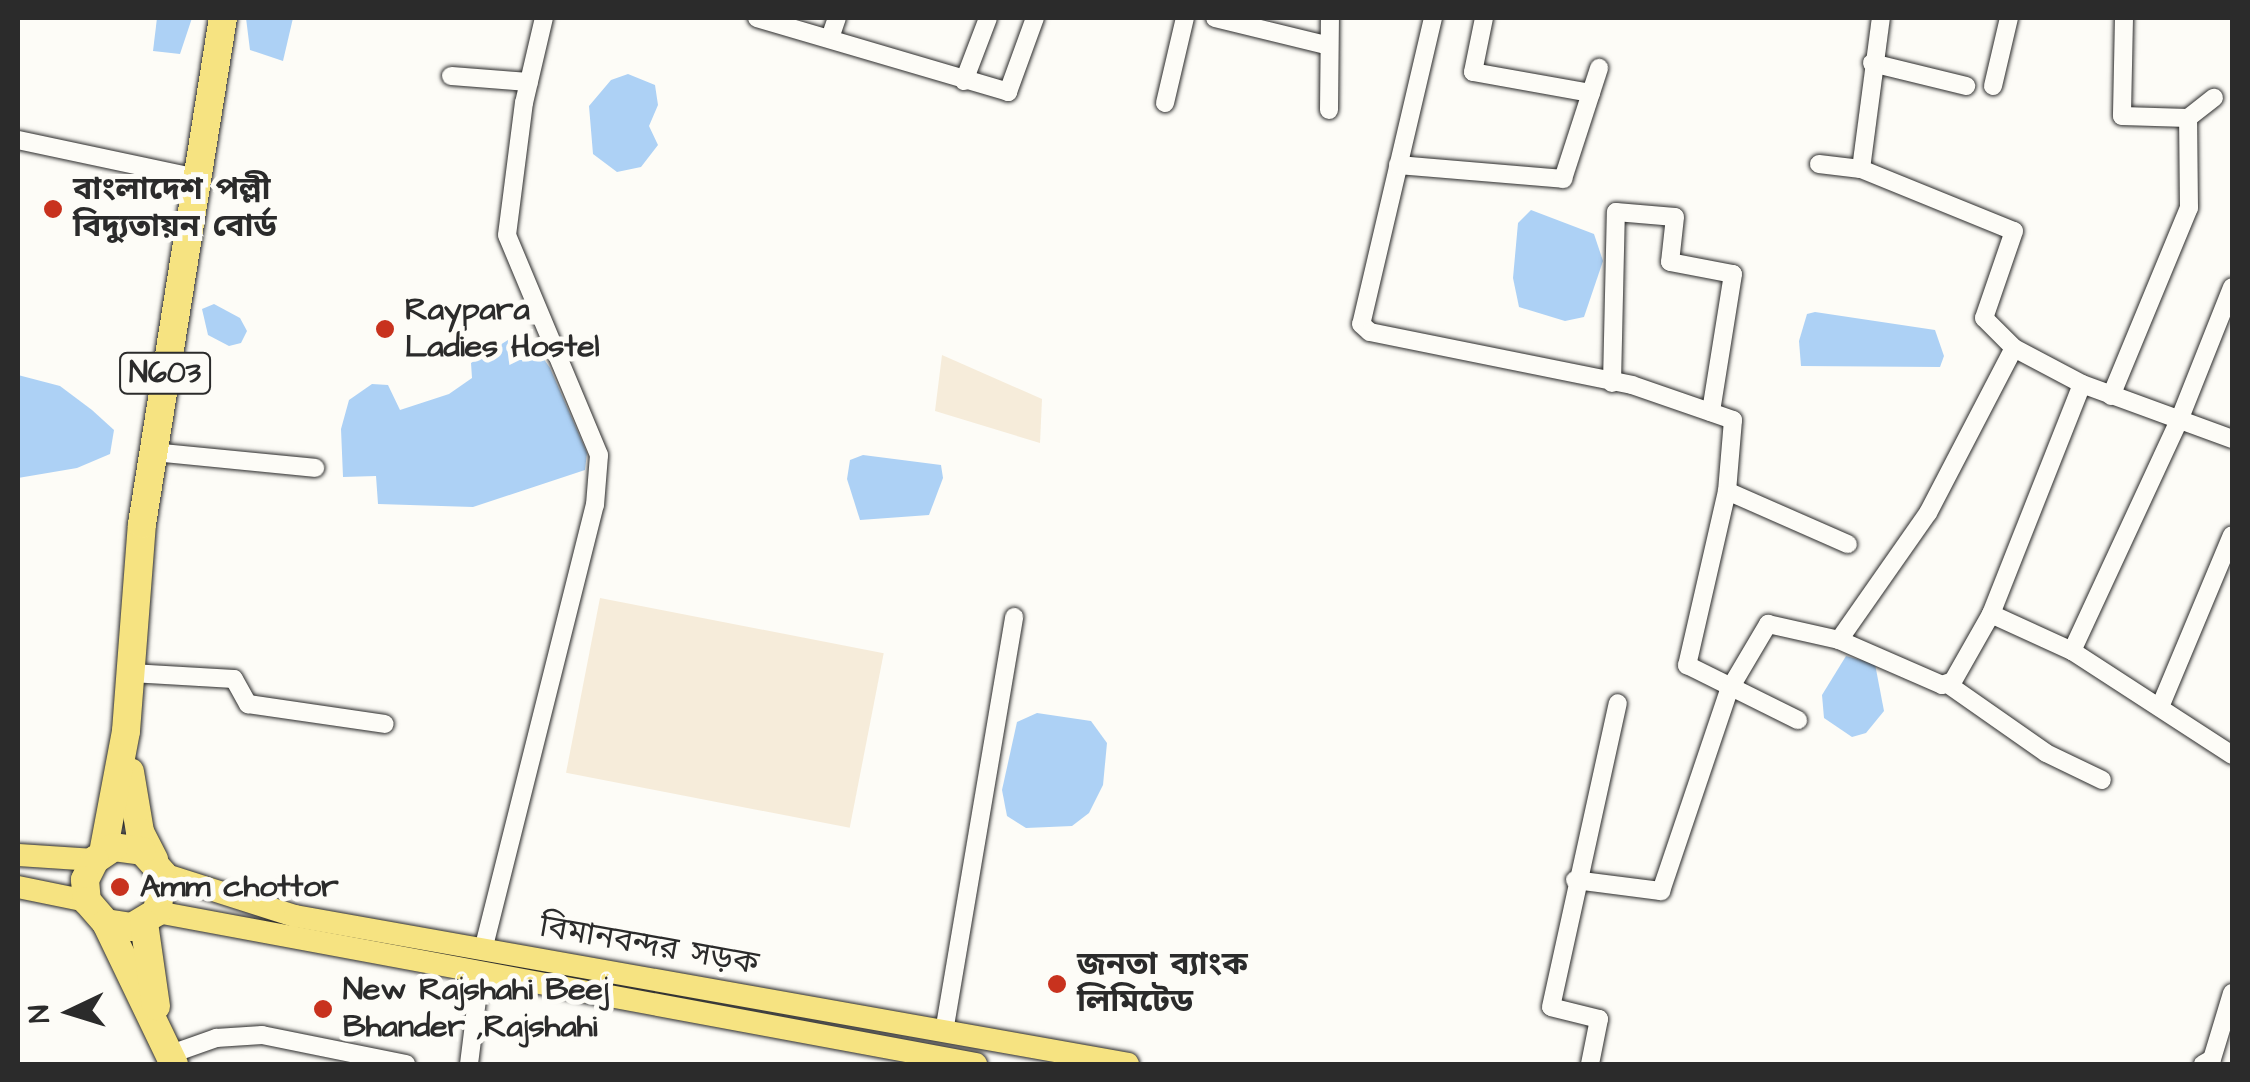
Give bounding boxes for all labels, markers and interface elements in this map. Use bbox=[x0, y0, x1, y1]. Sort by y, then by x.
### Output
place label: বাংলাদেশ পল্লী বিদ্যুতায়ন বোর্ড bbox=[73, 172, 277, 247]
marker: বাংলাদেশ পল্লী বিদ্যুতায়ন বোর্ড bbox=[42, 198, 64, 220]
place label: Raypara Ladies Hostel bbox=[405, 292, 600, 367]
marker: Raypara Ladies Hostel bbox=[374, 318, 396, 340]
road number: N603 bbox=[118, 348, 212, 398]
place label: Amm chottor bbox=[140, 868, 339, 906]
marker: Amm chottor bbox=[109, 876, 131, 898]
street label: বিমানবন্দর সড়ক bbox=[536, 908, 762, 984]
place label: জনতা ব্যাংক লিমিটেড bbox=[1077, 947, 1248, 1022]
north arrow bbox=[20, 962, 120, 1062]
place label: New Rajshahi Beej Bhander ,Rajshahi bbox=[343, 972, 609, 1047]
marker: জনতা ব্যাংক লিমিটেড bbox=[1046, 973, 1068, 995]
marker: New Rajshahi Beej Bhander ,Rajshahi bbox=[312, 998, 334, 1020]
text: N bbox=[20, 1004, 60, 1024]

